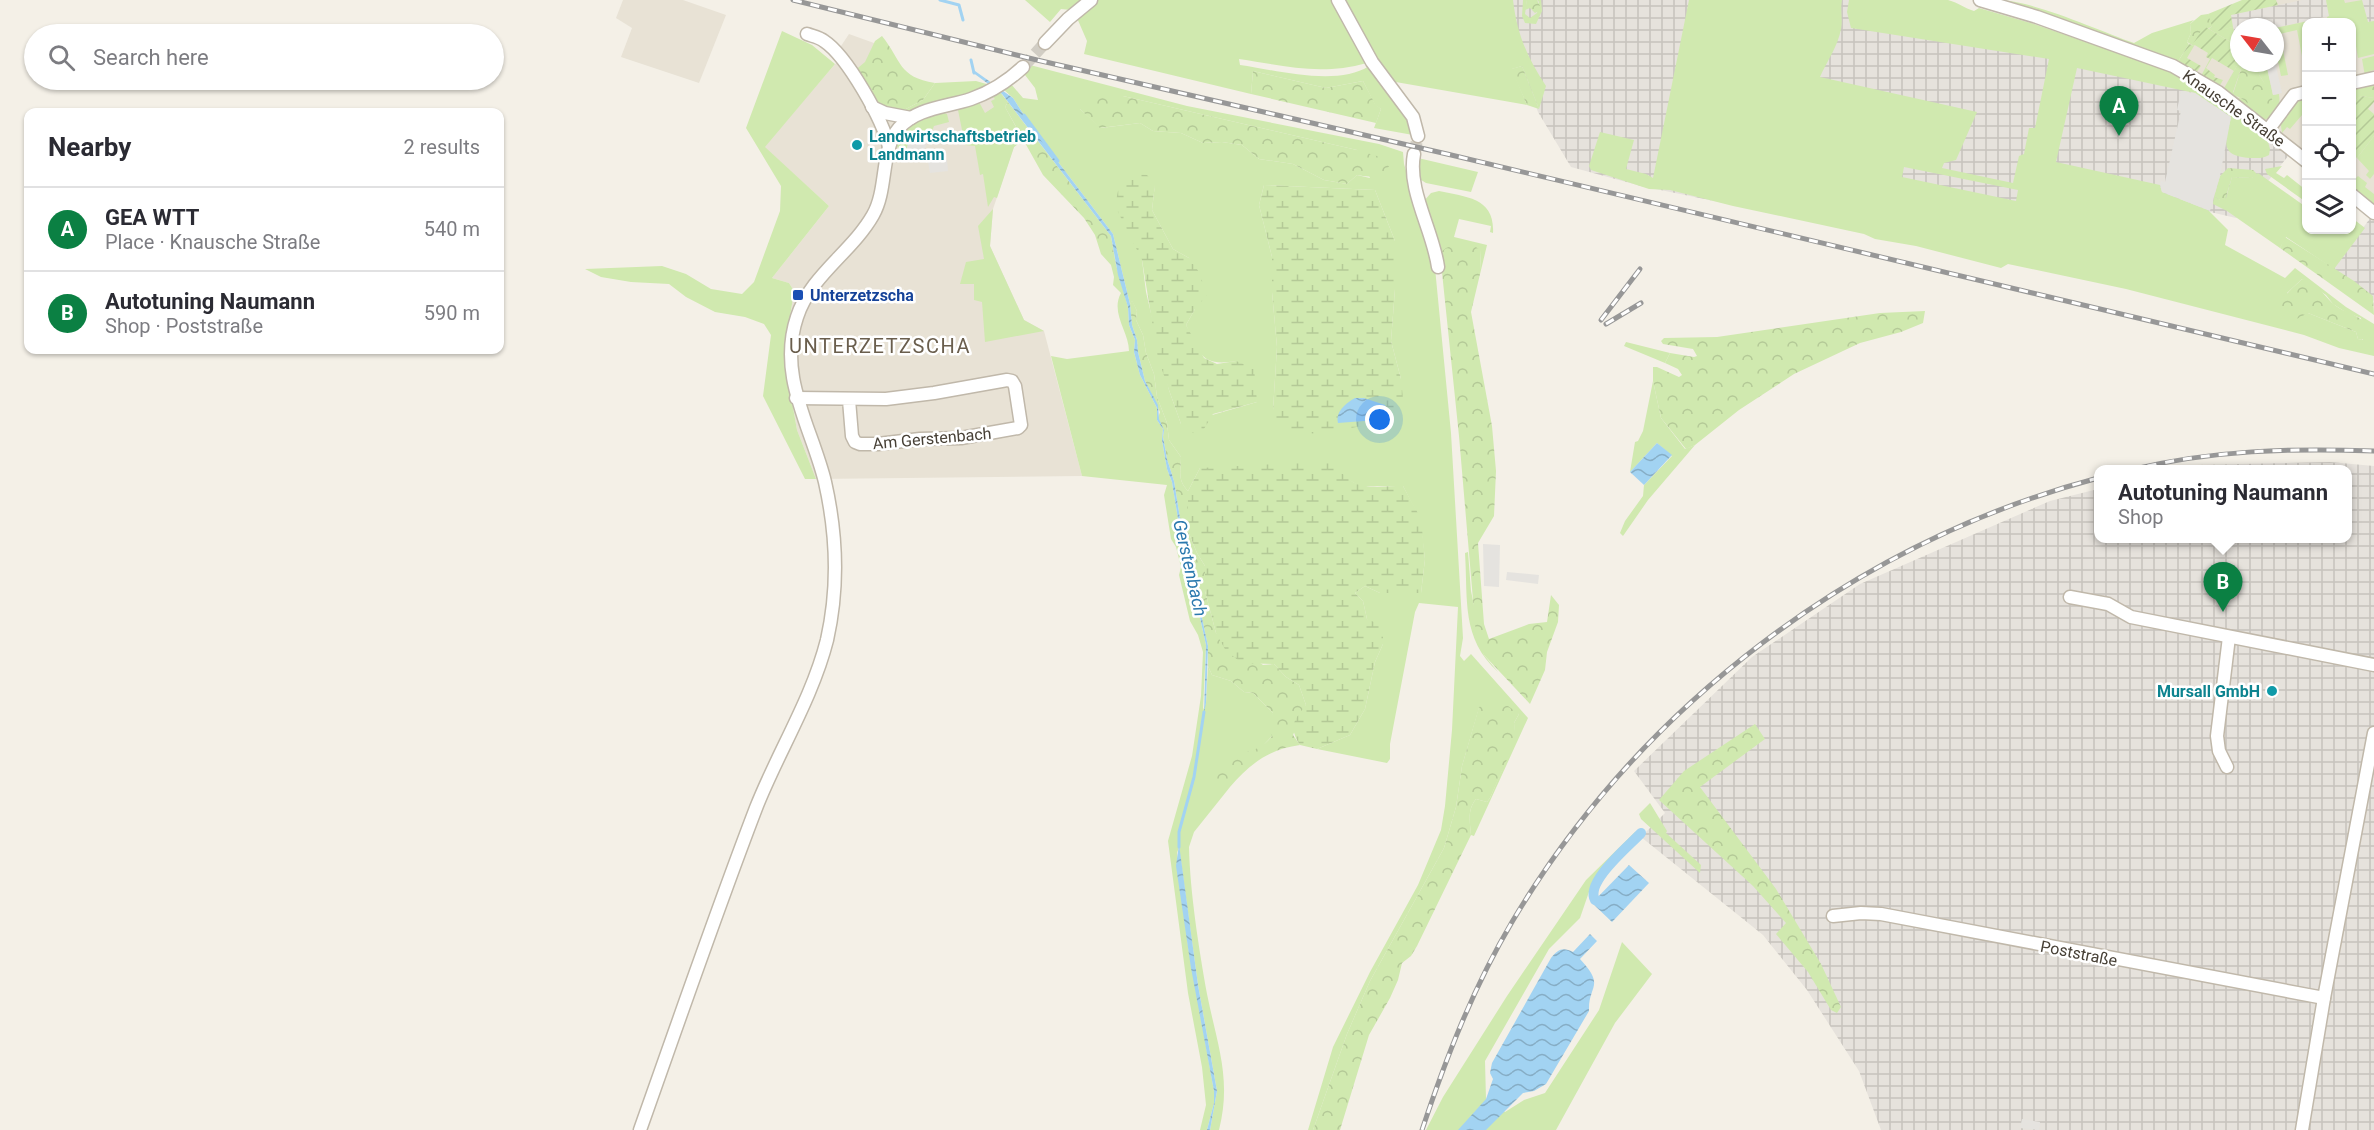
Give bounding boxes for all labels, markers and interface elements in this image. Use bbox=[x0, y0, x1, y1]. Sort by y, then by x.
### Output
north arrow bbox=[2230, 18, 2284, 72]
map controls bbox=[2302, 18, 2356, 234]
button: + bbox=[2302, 18, 2356, 72]
search box bbox=[24, 24, 504, 90]
icon: search bbox=[45, 41, 78, 74]
text: Search here bbox=[93, 45, 209, 70]
street label: Knausche Straße bbox=[2179, 66, 2289, 151]
button: − bbox=[2302, 72, 2356, 126]
pin: A bbox=[2100, 86, 2138, 136]
button: locate bbox=[2302, 126, 2356, 180]
place label: Landwirtschaftsbetrieb Landmann bbox=[869, 127, 1036, 164]
text: Nearby bbox=[48, 132, 131, 162]
text: 2 results bbox=[404, 135, 480, 159]
marker: Landwirtschaftsbetrieb Landmann bbox=[850, 138, 864, 152]
button: layers bbox=[2302, 180, 2356, 234]
text: GEA WTT bbox=[105, 205, 199, 230]
text: A bbox=[61, 217, 74, 241]
text: 540 m bbox=[424, 217, 480, 241]
text: Place · Knausche Straße bbox=[105, 230, 320, 254]
place label: Unterzetzscha bbox=[810, 286, 914, 305]
marker: Unterzetzscha bbox=[791, 288, 805, 302]
text: Autotuning Naumann bbox=[105, 289, 315, 314]
text: B bbox=[61, 301, 74, 325]
text: 590 m bbox=[424, 301, 480, 325]
text: Shop · Poststraße bbox=[105, 314, 263, 338]
district label: UNTERZETZSCHA bbox=[789, 334, 971, 358]
your location bbox=[1365, 405, 1394, 434]
street label: Am Gerstenbach bbox=[872, 424, 992, 453]
popup bbox=[2094, 465, 2352, 543]
text: Autotuning Naumann bbox=[2118, 480, 2328, 505]
text: Shop bbox=[2118, 505, 2164, 529]
water label: Gerstenbach bbox=[1169, 517, 1212, 618]
pin: B bbox=[2204, 562, 2242, 612]
place label: Mursall GmbH bbox=[2157, 682, 2260, 701]
marker: Mursall GmbH bbox=[2265, 684, 2279, 698]
street label: Poststraße bbox=[2039, 937, 2119, 970]

